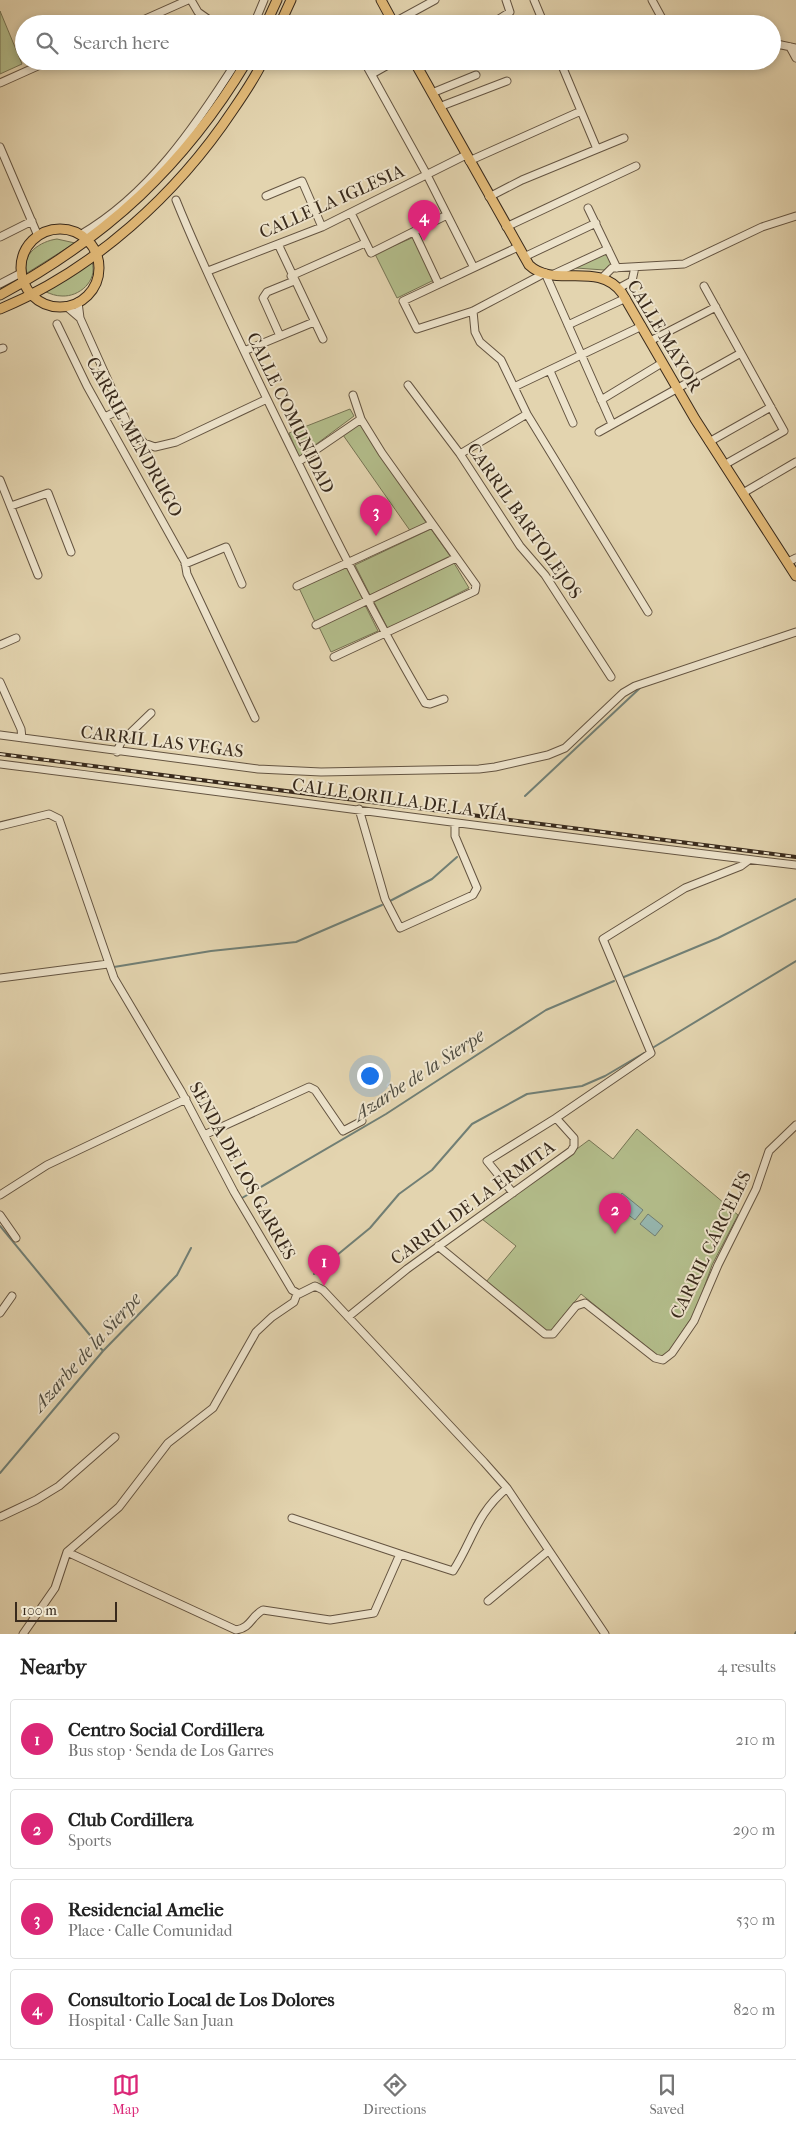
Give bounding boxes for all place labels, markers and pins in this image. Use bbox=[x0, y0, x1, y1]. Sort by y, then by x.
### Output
pin: 4 bbox=[408, 200, 440, 241]
pin: 3 bbox=[360, 495, 392, 536]
pin: 2 bbox=[599, 1193, 631, 1234]
pin: 1 bbox=[308, 1245, 340, 1286]

